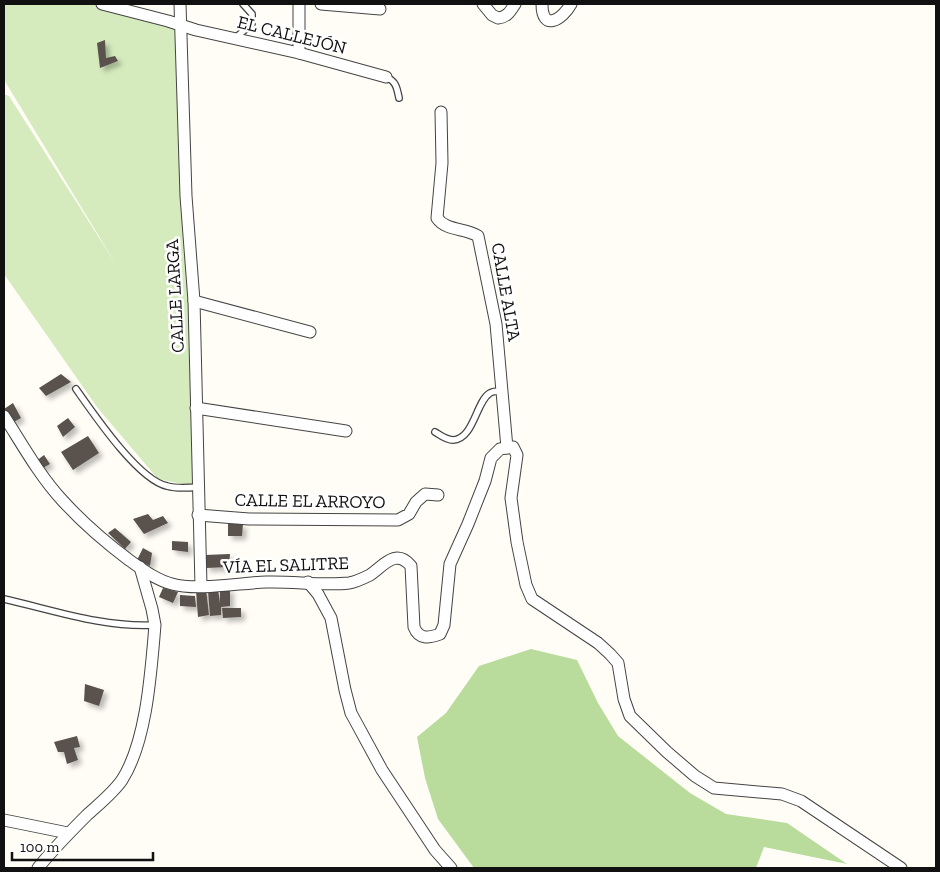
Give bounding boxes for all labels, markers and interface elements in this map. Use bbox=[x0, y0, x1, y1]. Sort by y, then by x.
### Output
street label: EL CALLEJÓN bbox=[235, 11, 349, 59]
street label: CALLE LARGA bbox=[161, 238, 189, 353]
street label: CALLE ALTA bbox=[487, 241, 526, 343]
street label: CALLE EL ARROYO bbox=[234, 489, 386, 513]
street label: VÍA EL SALITRE bbox=[222, 552, 349, 578]
scale bar bbox=[12, 830, 154, 862]
text: 100 m bbox=[20, 838, 59, 856]

